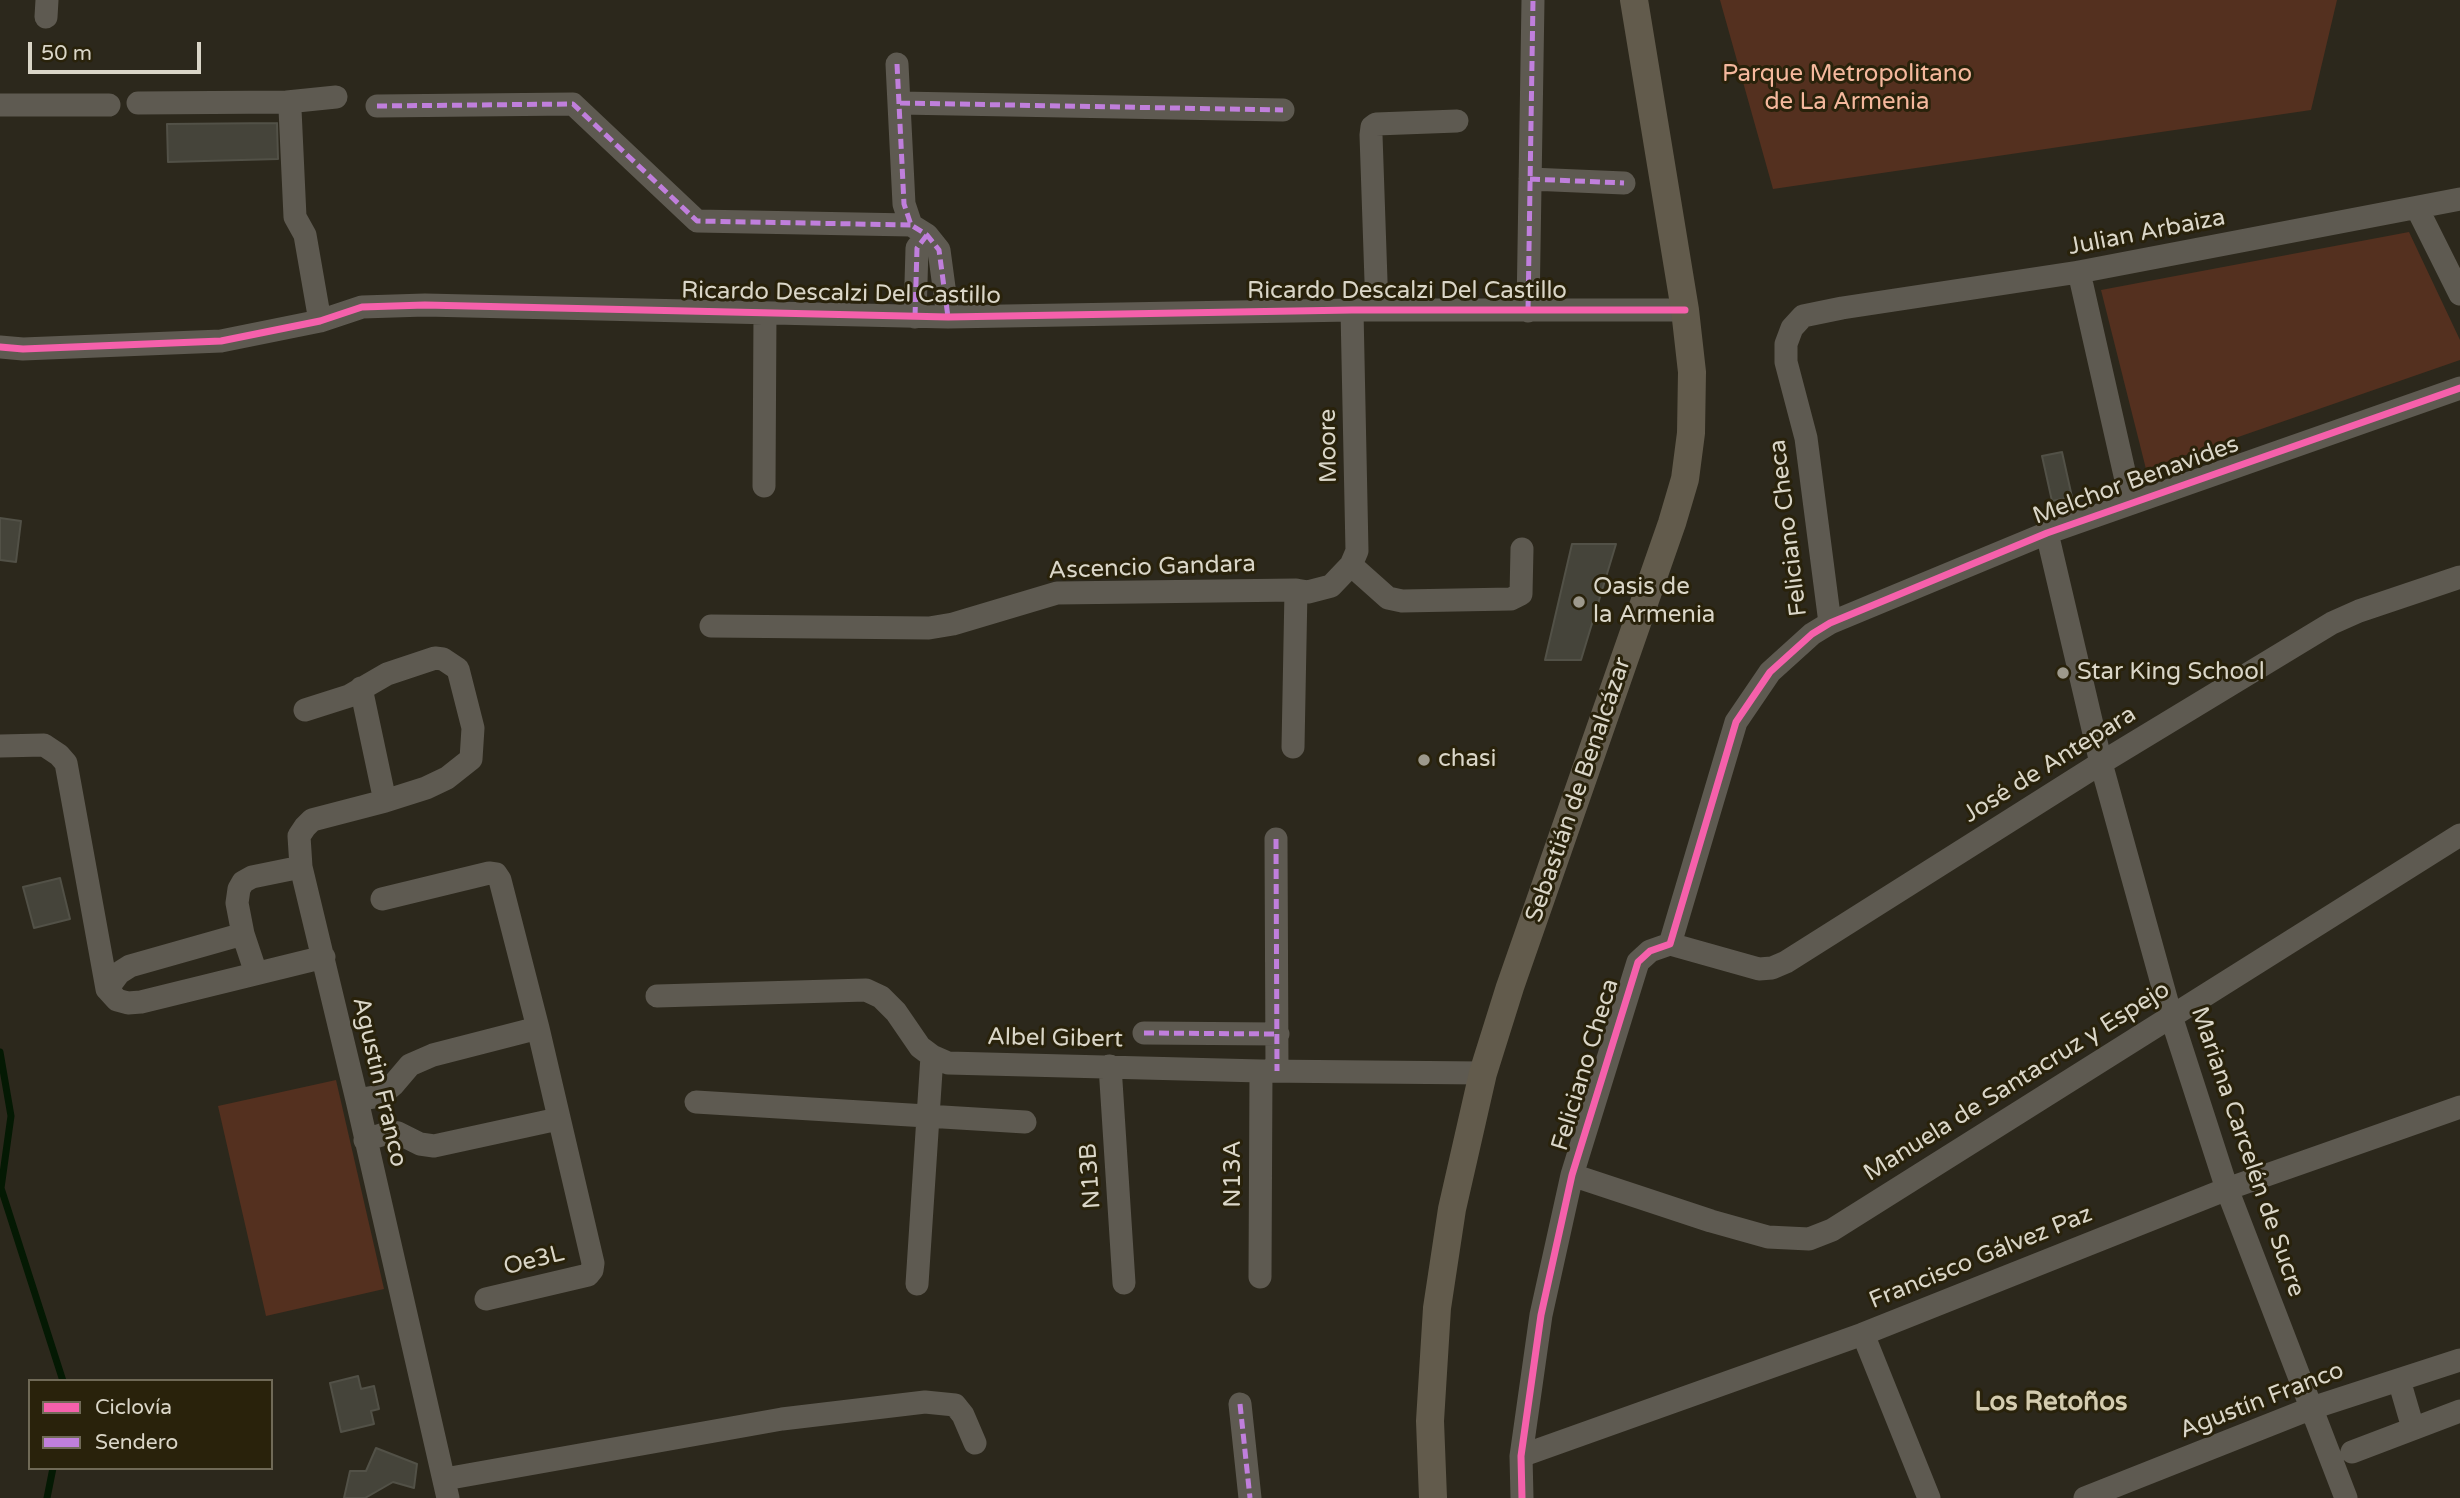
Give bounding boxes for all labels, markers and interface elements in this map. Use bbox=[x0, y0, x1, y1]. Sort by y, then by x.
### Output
scale bar bbox=[32, 28, 205, 72]
text: 50 m bbox=[41, 41, 92, 66]
park label: Parque Metropolitano de La Armenia bbox=[1722, 61, 1972, 117]
street label: Julian Arbaiza bbox=[2066, 204, 2228, 262]
street label: Ricardo Descalzi Del Castillo bbox=[681, 277, 1001, 311]
street label: Ricardo Descalzi Del Castillo bbox=[1247, 278, 1567, 306]
street label: Moore bbox=[1314, 409, 1344, 483]
street label: Melchor Benavides bbox=[2029, 430, 2243, 532]
street label: Feliciano Checa bbox=[1764, 438, 1814, 618]
street label: Ascencio Gandara bbox=[1048, 550, 1256, 586]
place label: Oasis de la Armenia bbox=[1593, 574, 1715, 630]
marker: Oasis de la Armenia bbox=[1571, 594, 1587, 610]
street label: Sebastián de Benalcázar bbox=[1520, 654, 1638, 926]
place label: Star King School bbox=[2077, 659, 2265, 687]
marker: Star King School bbox=[2055, 665, 2071, 681]
street label: José de Antepara bbox=[1958, 700, 2142, 830]
place label: chasi bbox=[1438, 746, 1496, 774]
marker: chasi bbox=[1416, 752, 1432, 768]
street label: Feliciano Checa bbox=[1546, 976, 1626, 1154]
street label: Manuela de Santacruz y Espejo bbox=[1859, 976, 2175, 1188]
street label: Agustin Franco bbox=[345, 994, 413, 1170]
street label: Mariana Carcelén de Sucre bbox=[2184, 1003, 2310, 1301]
street label: Albel Gibert bbox=[987, 1023, 1123, 1055]
street label: N13A bbox=[1220, 1140, 1248, 1208]
street label: N13B bbox=[1074, 1142, 1108, 1210]
street label: Francisco Gálvez Paz bbox=[1865, 1200, 2097, 1316]
street label: Oe3L bbox=[501, 1240, 567, 1282]
street label: Agustín Franco bbox=[2176, 1356, 2348, 1446]
legend bbox=[28, 1379, 273, 1470]
district label: Los Retoños bbox=[1975, 1387, 2127, 1419]
text: Ciclovía bbox=[95, 1395, 172, 1420]
text: Sendero bbox=[95, 1430, 178, 1455]

